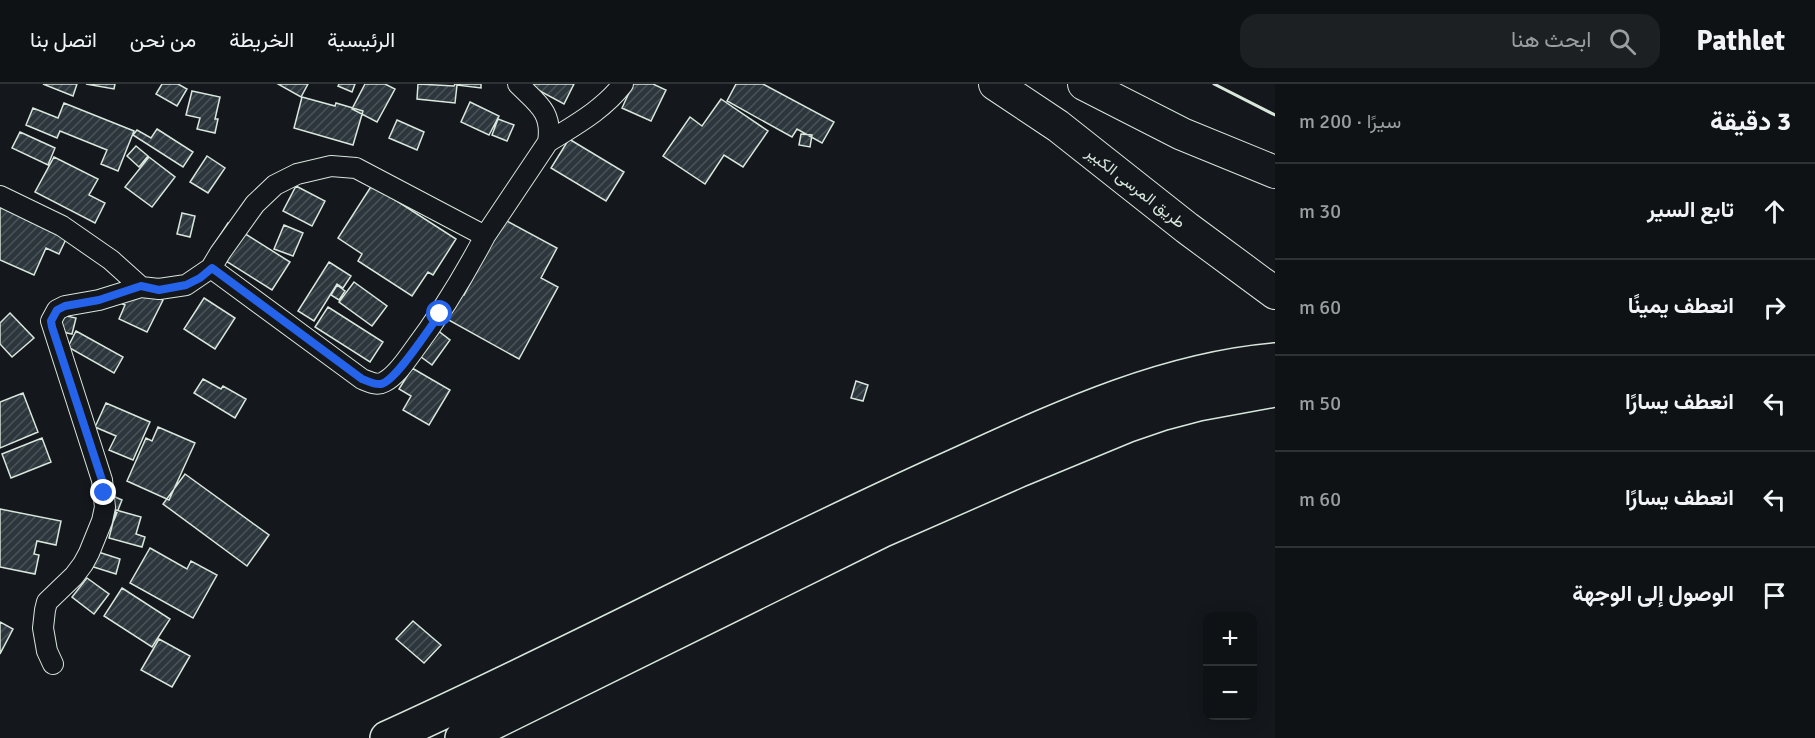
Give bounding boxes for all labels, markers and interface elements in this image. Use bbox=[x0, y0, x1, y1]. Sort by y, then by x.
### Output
search box bbox=[1240, 14, 1660, 68]
text: Pathlet bbox=[1696, 24, 1785, 58]
icon: search bbox=[1606, 25, 1639, 58]
text: ابحث هنا bbox=[1511, 26, 1591, 53]
text: اتصل بنا bbox=[30, 27, 97, 53]
text: من نحن bbox=[130, 27, 196, 53]
text: الخريطة bbox=[229, 27, 294, 53]
text: الرئيسية bbox=[327, 27, 395, 53]
text: 3 دقيقة bbox=[1710, 106, 1791, 138]
text: سيرًا · 200 m bbox=[1299, 109, 1401, 134]
street label: طريق المرسى الكبير bbox=[1081, 142, 1189, 233]
icon: ahead bbox=[1758, 195, 1791, 228]
text: تابع السير bbox=[1647, 196, 1734, 223]
text: 30 m bbox=[1299, 199, 1341, 224]
icon: right bbox=[1758, 291, 1791, 324]
text: انعطف يمينًا bbox=[1628, 292, 1734, 319]
text: 60 m bbox=[1299, 295, 1341, 320]
route start bbox=[426, 300, 452, 326]
icon: left bbox=[1758, 387, 1791, 420]
text: انعطف يسارًا bbox=[1625, 388, 1734, 415]
text: 50 m bbox=[1299, 391, 1341, 416]
route end bbox=[90, 479, 116, 505]
icon: left bbox=[1758, 483, 1791, 516]
text: انعطف يسارًا bbox=[1625, 484, 1734, 511]
text: 60 m bbox=[1299, 487, 1341, 512]
icon: arrive bbox=[1758, 579, 1791, 612]
text: الوصول إلى الوجهة bbox=[1572, 580, 1734, 607]
map controls bbox=[1203, 612, 1257, 720]
button: + bbox=[1203, 612, 1257, 666]
button: − bbox=[1203, 666, 1257, 720]

